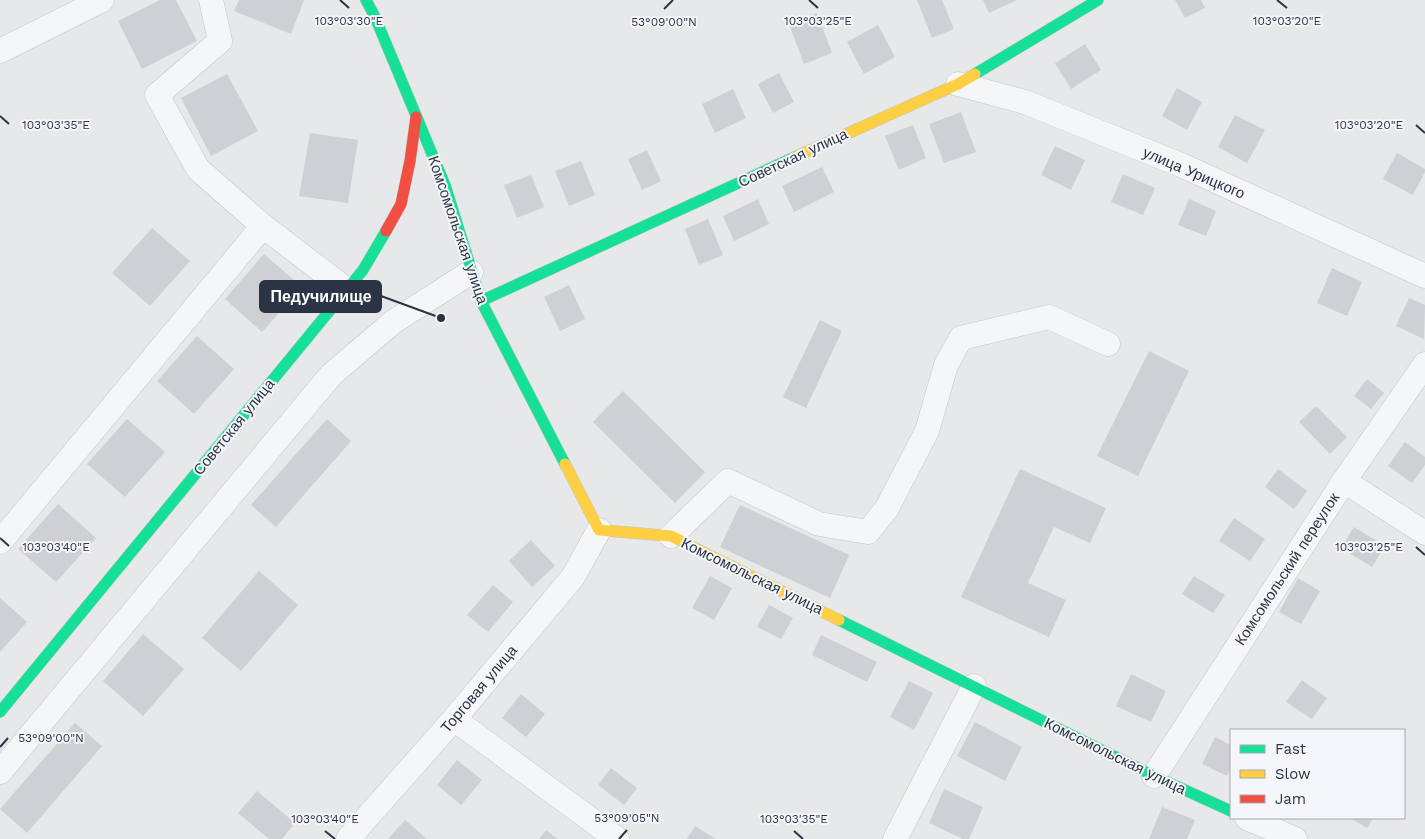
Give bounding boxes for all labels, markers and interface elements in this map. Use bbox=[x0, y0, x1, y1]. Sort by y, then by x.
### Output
text: 103°03'30"E bbox=[315, 14, 384, 28]
text: 103°03'25"E bbox=[784, 14, 852, 28]
text: 103°03'20"E bbox=[1253, 14, 1322, 28]
text: 53°09'00"N bbox=[631, 15, 697, 29]
text: 103°03'35"E bbox=[22, 118, 90, 132]
text: 103°03'20"E bbox=[1335, 118, 1404, 132]
street label: Советская улица bbox=[735, 124, 851, 191]
street label: улица Урицкого bbox=[1140, 143, 1248, 203]
street label: Комсомольская улица bbox=[424, 154, 492, 307]
callout: Педучилище bbox=[260, 281, 381, 312]
text: Педучилище bbox=[270, 287, 372, 306]
street label: Советская улица bbox=[190, 375, 279, 479]
street label: Комсомольский переулок bbox=[1231, 489, 1343, 649]
street label: Комсомольская улица bbox=[678, 534, 826, 618]
text: 103°03'40"E bbox=[22, 540, 90, 554]
text: 103°03'25"E bbox=[1335, 540, 1403, 554]
street label: Торговая улица bbox=[437, 641, 521, 736]
street label: Комсомольская улица bbox=[1041, 714, 1189, 798]
legend bbox=[1230, 729, 1405, 819]
text: 53°09'00"N bbox=[18, 731, 84, 745]
text: Fast bbox=[1275, 740, 1307, 758]
text: Slow bbox=[1275, 765, 1311, 783]
text: Jam bbox=[1275, 790, 1306, 808]
text: 53°09'05"N bbox=[594, 811, 660, 825]
text: 103°03'40"E bbox=[291, 812, 359, 826]
text: 103°03'35"E bbox=[760, 812, 828, 826]

